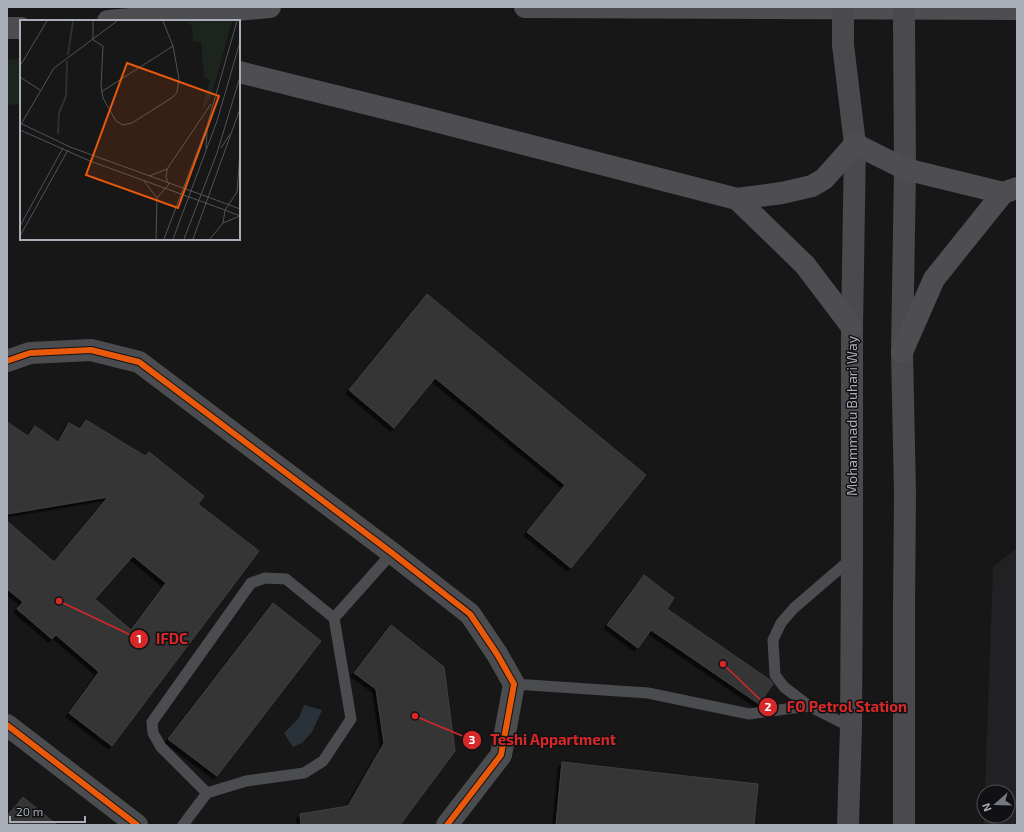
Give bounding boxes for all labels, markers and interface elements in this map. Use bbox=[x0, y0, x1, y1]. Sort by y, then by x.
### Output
inset map bbox=[20, 20, 240, 240]
street label: Mohammadu Buhari Way bbox=[843, 335, 860, 496]
callout: IFDC bbox=[129, 626, 196, 653]
text: IFDC bbox=[156, 629, 188, 647]
text: 1 bbox=[136, 631, 142, 645]
callout: FO Petrol Station bbox=[758, 694, 915, 721]
text: FO Petrol Station bbox=[787, 697, 907, 715]
text: 2 bbox=[765, 699, 772, 713]
callout: Teshi Appartment bbox=[462, 727, 624, 754]
text: Teshi Appartment bbox=[490, 730, 616, 748]
text: 3 bbox=[469, 732, 476, 746]
north arrow bbox=[976, 784, 1016, 824]
scale bar bbox=[10, 798, 85, 824]
text: N bbox=[979, 802, 994, 814]
text: 20 m bbox=[16, 804, 43, 818]

